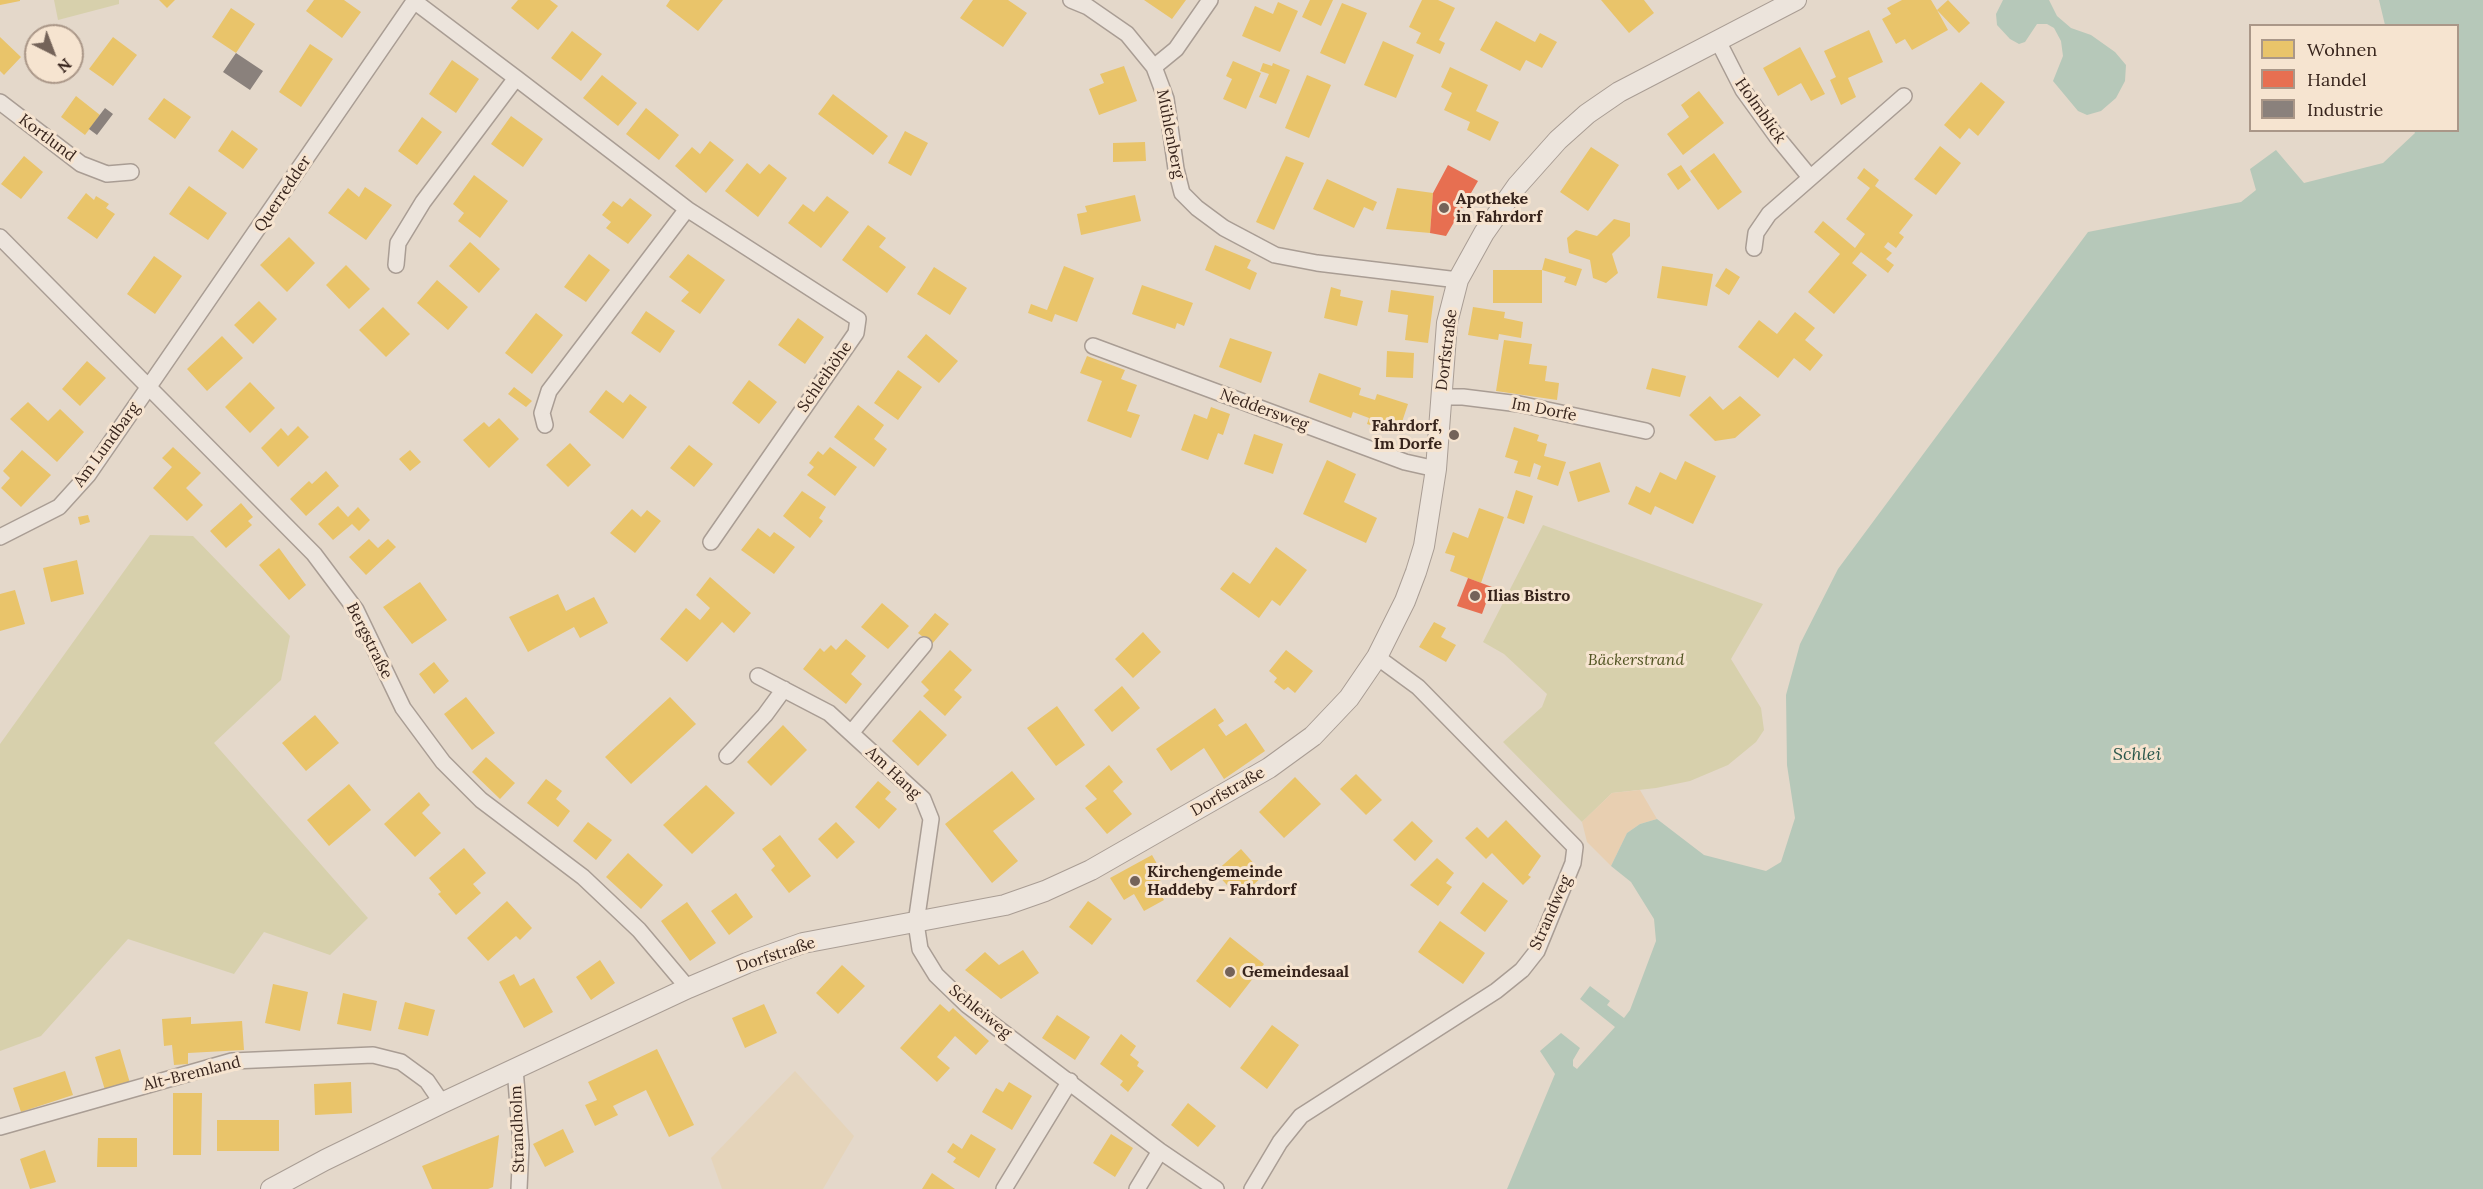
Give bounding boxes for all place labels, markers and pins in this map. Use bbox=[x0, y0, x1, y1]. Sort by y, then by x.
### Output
place label: Apotheke in Fahrdorf bbox=[1456, 189, 1542, 227]
marker: Apotheke in Fahrdorf bbox=[1437, 201, 1451, 215]
place label: Fahrdorf, Im Dorfe bbox=[1371, 416, 1442, 454]
marker: Fahrdorf, Im Dorfe bbox=[1447, 428, 1461, 442]
place label: Ilias Bistro bbox=[1487, 586, 1570, 606]
marker: Ilias Bistro bbox=[1468, 589, 1482, 603]
place label: Kirchengemeinde Haddeby - Fahrdorf bbox=[1147, 862, 1296, 900]
marker: Kirchengemeinde Haddeby - Fahrdorf bbox=[1128, 874, 1142, 888]
place label: Gemeindesaal bbox=[1242, 962, 1349, 982]
marker: Gemeindesaal bbox=[1223, 965, 1237, 979]

